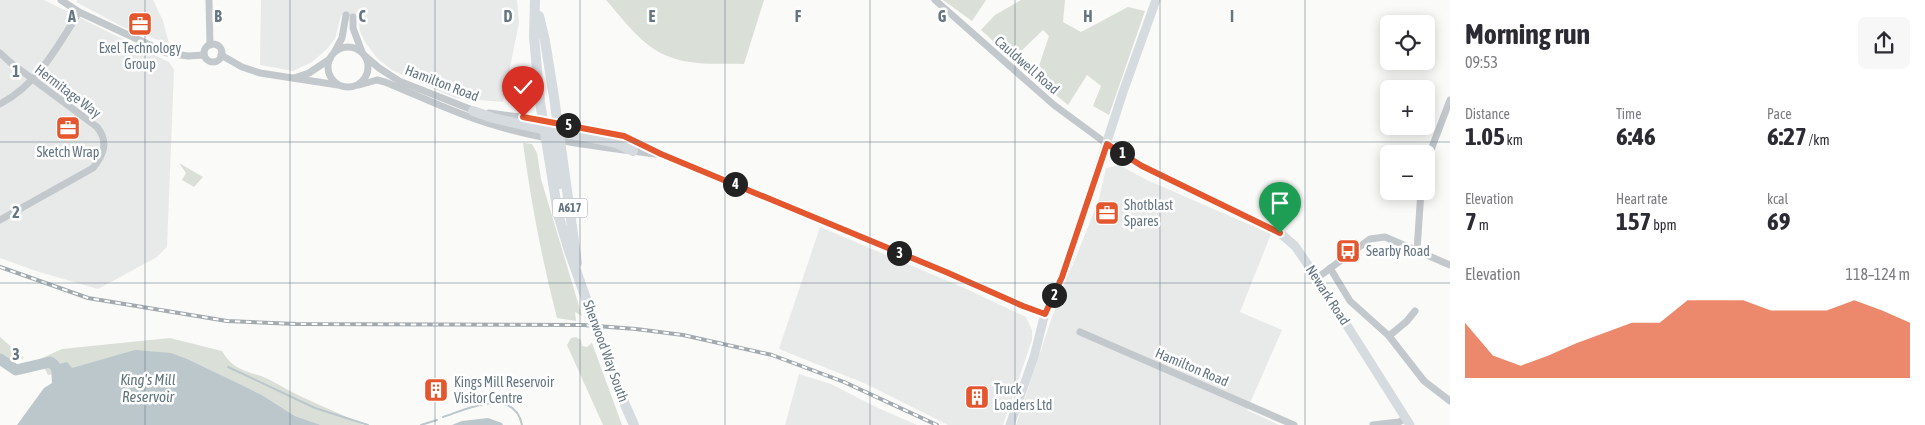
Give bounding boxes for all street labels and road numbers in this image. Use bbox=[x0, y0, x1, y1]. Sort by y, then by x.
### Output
street label: Cauldwell Road bbox=[991, 33, 1063, 97]
street label: Hermitage Way bbox=[32, 61, 104, 121]
street label: Hamilton Road bbox=[403, 62, 481, 104]
road number: A617 bbox=[552, 198, 588, 218]
street label: Newark Road bbox=[1303, 262, 1353, 328]
street label: Sherwood Way South bbox=[580, 298, 632, 404]
street label: Hamilton Road bbox=[1153, 344, 1231, 390]

